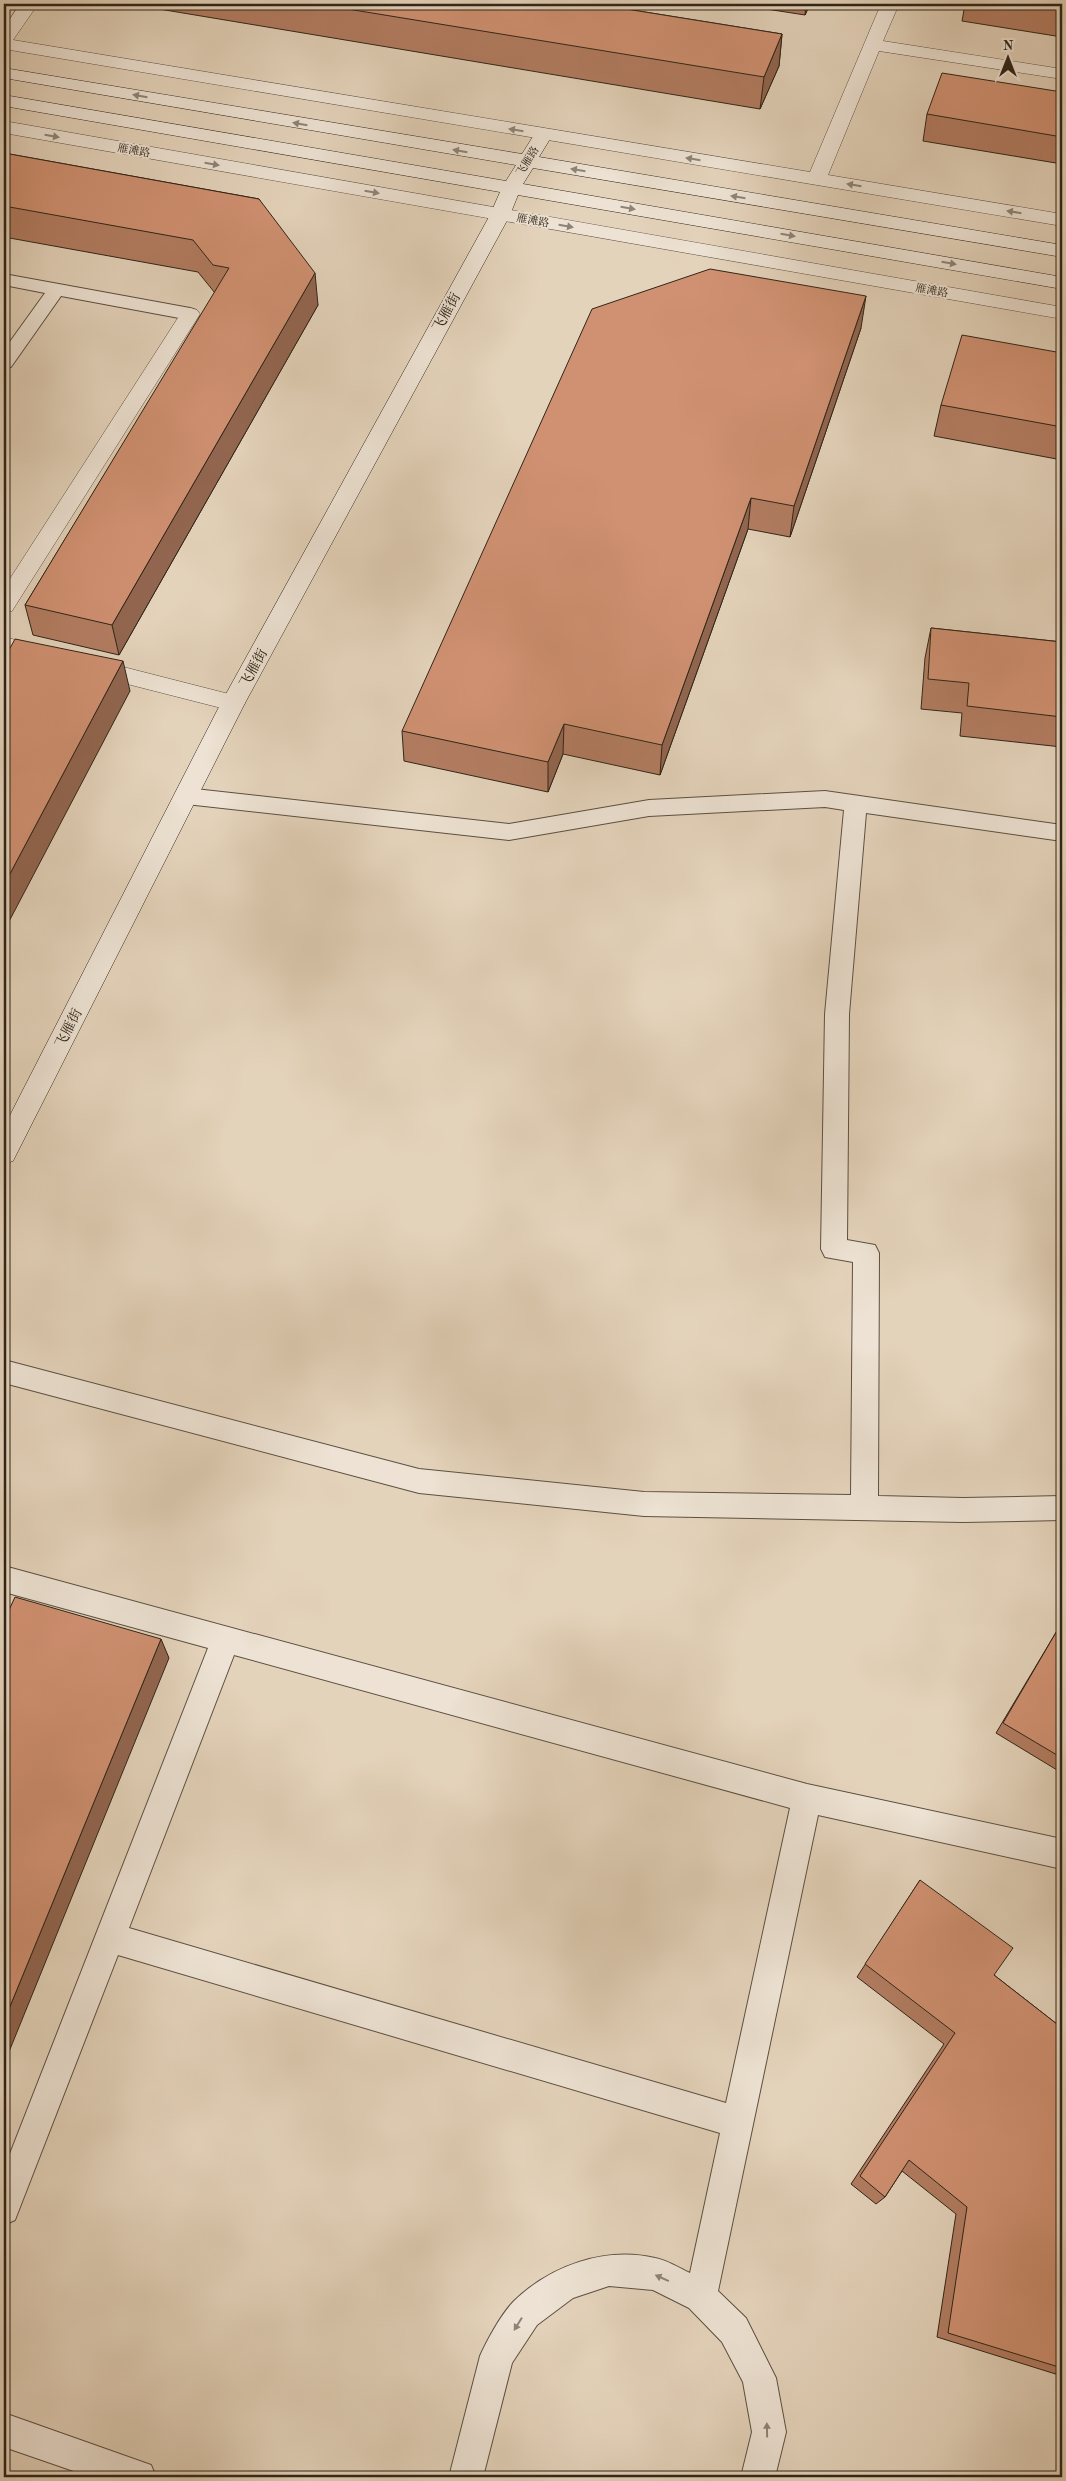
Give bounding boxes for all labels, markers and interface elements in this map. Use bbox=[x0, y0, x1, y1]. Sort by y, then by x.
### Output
north arrow bbox=[984, 32, 1034, 82]
text: N bbox=[1003, 39, 1014, 53]
one-way arrow bbox=[132, 92, 148, 100]
one-way arrow bbox=[292, 119, 308, 127]
one-way arrow bbox=[507, 125, 523, 133]
one-way arrow bbox=[44, 132, 60, 140]
street label: 雁滩路 bbox=[117, 141, 151, 160]
street label: 飞雁路 bbox=[513, 144, 542, 179]
one-way arrow bbox=[452, 146, 468, 154]
one-way arrow bbox=[685, 155, 701, 163]
one-way arrow bbox=[204, 160, 219, 168]
one-way arrow bbox=[569, 166, 585, 174]
one-way arrow bbox=[845, 181, 861, 189]
one-way arrow bbox=[364, 189, 380, 197]
one-way arrow bbox=[730, 193, 746, 201]
one-way arrow bbox=[621, 204, 637, 212]
one-way arrow bbox=[1006, 207, 1022, 215]
street label: 雁滩路 bbox=[516, 211, 550, 230]
one-way arrow bbox=[559, 223, 575, 231]
one-way arrow bbox=[781, 232, 797, 240]
one-way arrow bbox=[941, 259, 957, 267]
street label: 雁滩路 bbox=[915, 281, 949, 300]
street label: 飞雁街 bbox=[430, 290, 463, 334]
street label: 飞雁街 bbox=[237, 646, 270, 690]
street label: 飞雁街 bbox=[52, 1006, 85, 1050]
one-way arrow bbox=[655, 2273, 669, 2281]
one-way arrow bbox=[513, 2317, 523, 2330]
one-way arrow bbox=[763, 2421, 771, 2437]

